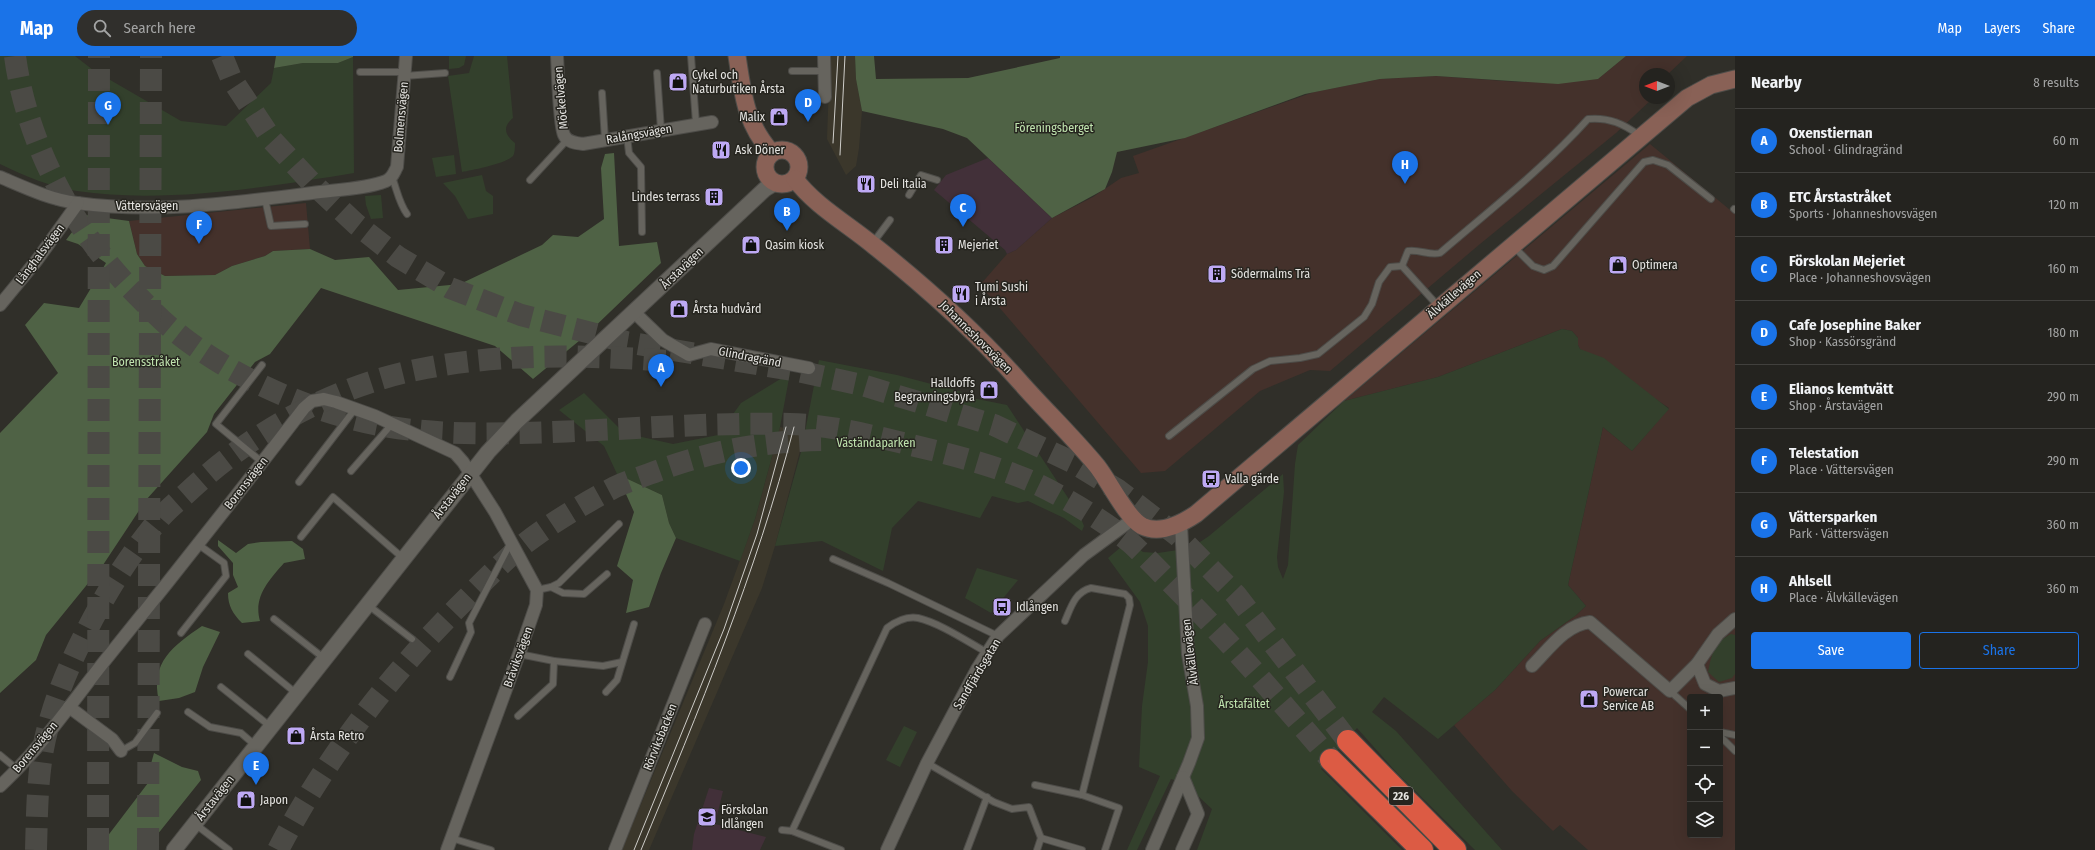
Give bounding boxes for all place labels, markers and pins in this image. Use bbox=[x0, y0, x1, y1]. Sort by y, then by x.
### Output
place label: Cykel och Naturbutiken Årsta bbox=[692, 68, 785, 96]
shop icon: Cykel och Naturbutiken Årsta bbox=[667, 71, 689, 93]
pin: D bbox=[795, 89, 821, 122]
pin: G bbox=[95, 92, 121, 125]
shop icon: Malix bbox=[768, 106, 790, 128]
place label: Malix bbox=[739, 110, 766, 124]
restaurant icon: Ask Döner bbox=[710, 139, 732, 161]
place label: Ask Döner bbox=[735, 143, 785, 157]
pin: H bbox=[1392, 151, 1418, 184]
restaurant icon: Deli Italia bbox=[855, 173, 877, 195]
place label: Deli Italia bbox=[880, 177, 927, 191]
building icon: Lindes terrass bbox=[703, 186, 725, 208]
place label: Lindes terrass bbox=[631, 190, 700, 204]
pin: C bbox=[950, 194, 976, 227]
pin: B bbox=[774, 198, 800, 231]
pin: F bbox=[186, 211, 212, 244]
shop icon: Qasim kiosk bbox=[740, 234, 762, 256]
building icon: Mejeriet bbox=[933, 234, 955, 256]
place label: Qasim kiosk bbox=[765, 238, 824, 252]
place label: Mejeriet bbox=[958, 238, 999, 252]
shop icon: Optimera bbox=[1607, 254, 1629, 276]
place label: Optimera bbox=[1632, 258, 1678, 272]
building icon: Södermalms Trä bbox=[1206, 263, 1228, 285]
place label: Södermalms Trä bbox=[1231, 267, 1310, 281]
place label: Tumi Sushi i Årsta bbox=[975, 280, 1028, 308]
restaurant icon: Tumi Sushi i Årsta bbox=[950, 283, 972, 305]
shop icon: Årsta hudvård bbox=[668, 298, 690, 320]
place label: Årsta hudvård bbox=[693, 300, 761, 316]
pin: A bbox=[648, 354, 674, 387]
place label: Halldoffs Begravningsbyrå bbox=[894, 376, 975, 404]
shop icon: Halldoffs Begravningsbyrå bbox=[978, 379, 1000, 401]
bus stop icon: Valla gärde bbox=[1200, 468, 1222, 490]
place label: Valla gärde bbox=[1225, 472, 1279, 486]
bus stop icon: Idlången bbox=[991, 596, 1013, 618]
place label: Idlången bbox=[1016, 600, 1059, 614]
place label: Powercar Service AB bbox=[1603, 685, 1654, 713]
shop icon: Powercar Service AB bbox=[1578, 688, 1600, 710]
shop icon: Årsta Retro bbox=[285, 725, 307, 747]
place label: Årsta Retro bbox=[310, 727, 364, 743]
pin: E bbox=[243, 752, 269, 785]
shop icon: Japon bbox=[235, 789, 257, 811]
place label: Japon bbox=[260, 793, 288, 807]
place label: Förskolan Idlången bbox=[721, 803, 768, 831]
school or university icon: Förskolan Idlången bbox=[696, 806, 718, 828]

